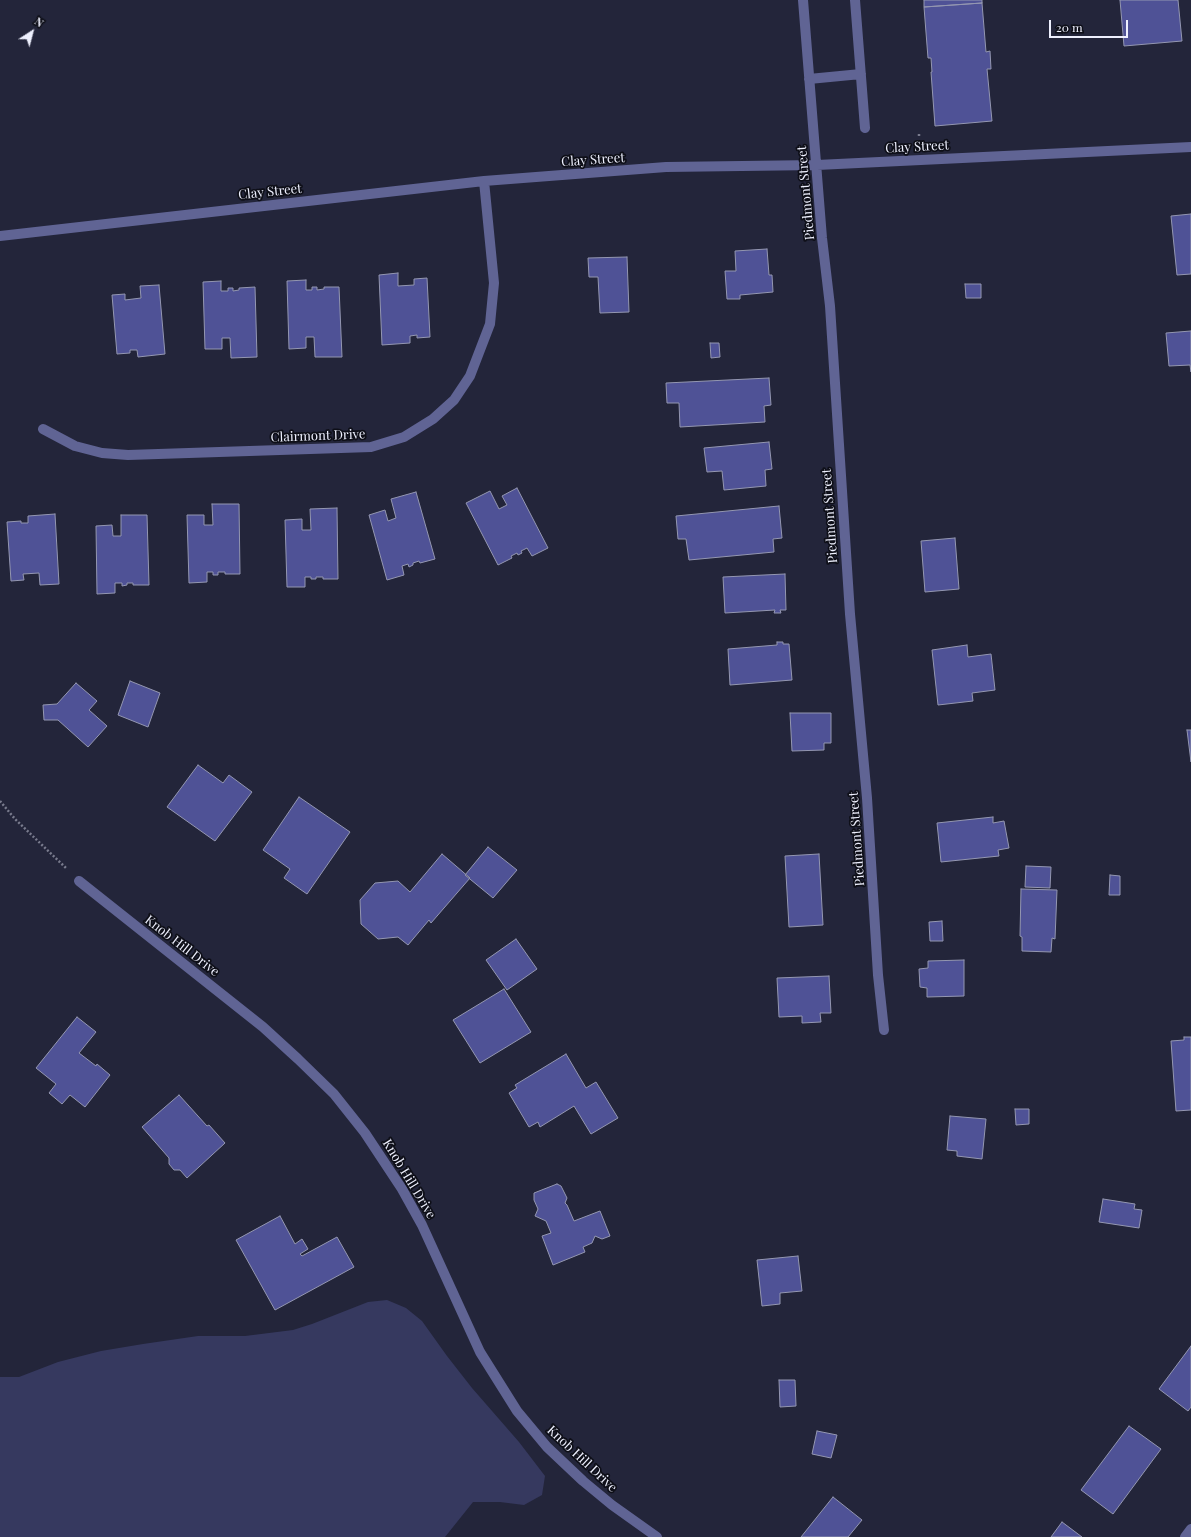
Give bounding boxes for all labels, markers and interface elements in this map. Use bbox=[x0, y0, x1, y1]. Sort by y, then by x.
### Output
north arrow bbox=[12, 12, 52, 52]
scale bar bbox=[1051, 12, 1130, 38]
text: N bbox=[32, 13, 47, 30]
text: 20 m bbox=[1056, 19, 1083, 35]
street label: Clay Street bbox=[885, 138, 949, 156]
street label: Piedmont Street bbox=[794, 145, 818, 241]
street label: Clay Street bbox=[561, 150, 625, 170]
street label: Clay Street bbox=[237, 181, 303, 203]
street label: Clairmont Drive bbox=[270, 427, 366, 445]
street label: Piedmont Street bbox=[819, 468, 841, 564]
street label: Piedmont Street bbox=[846, 791, 868, 887]
street label: Knob Hill Drive bbox=[142, 912, 222, 980]
street label: Knob Hill Drive bbox=[379, 1136, 439, 1222]
street label: Knob Hill Drive bbox=[544, 1423, 620, 1495]

